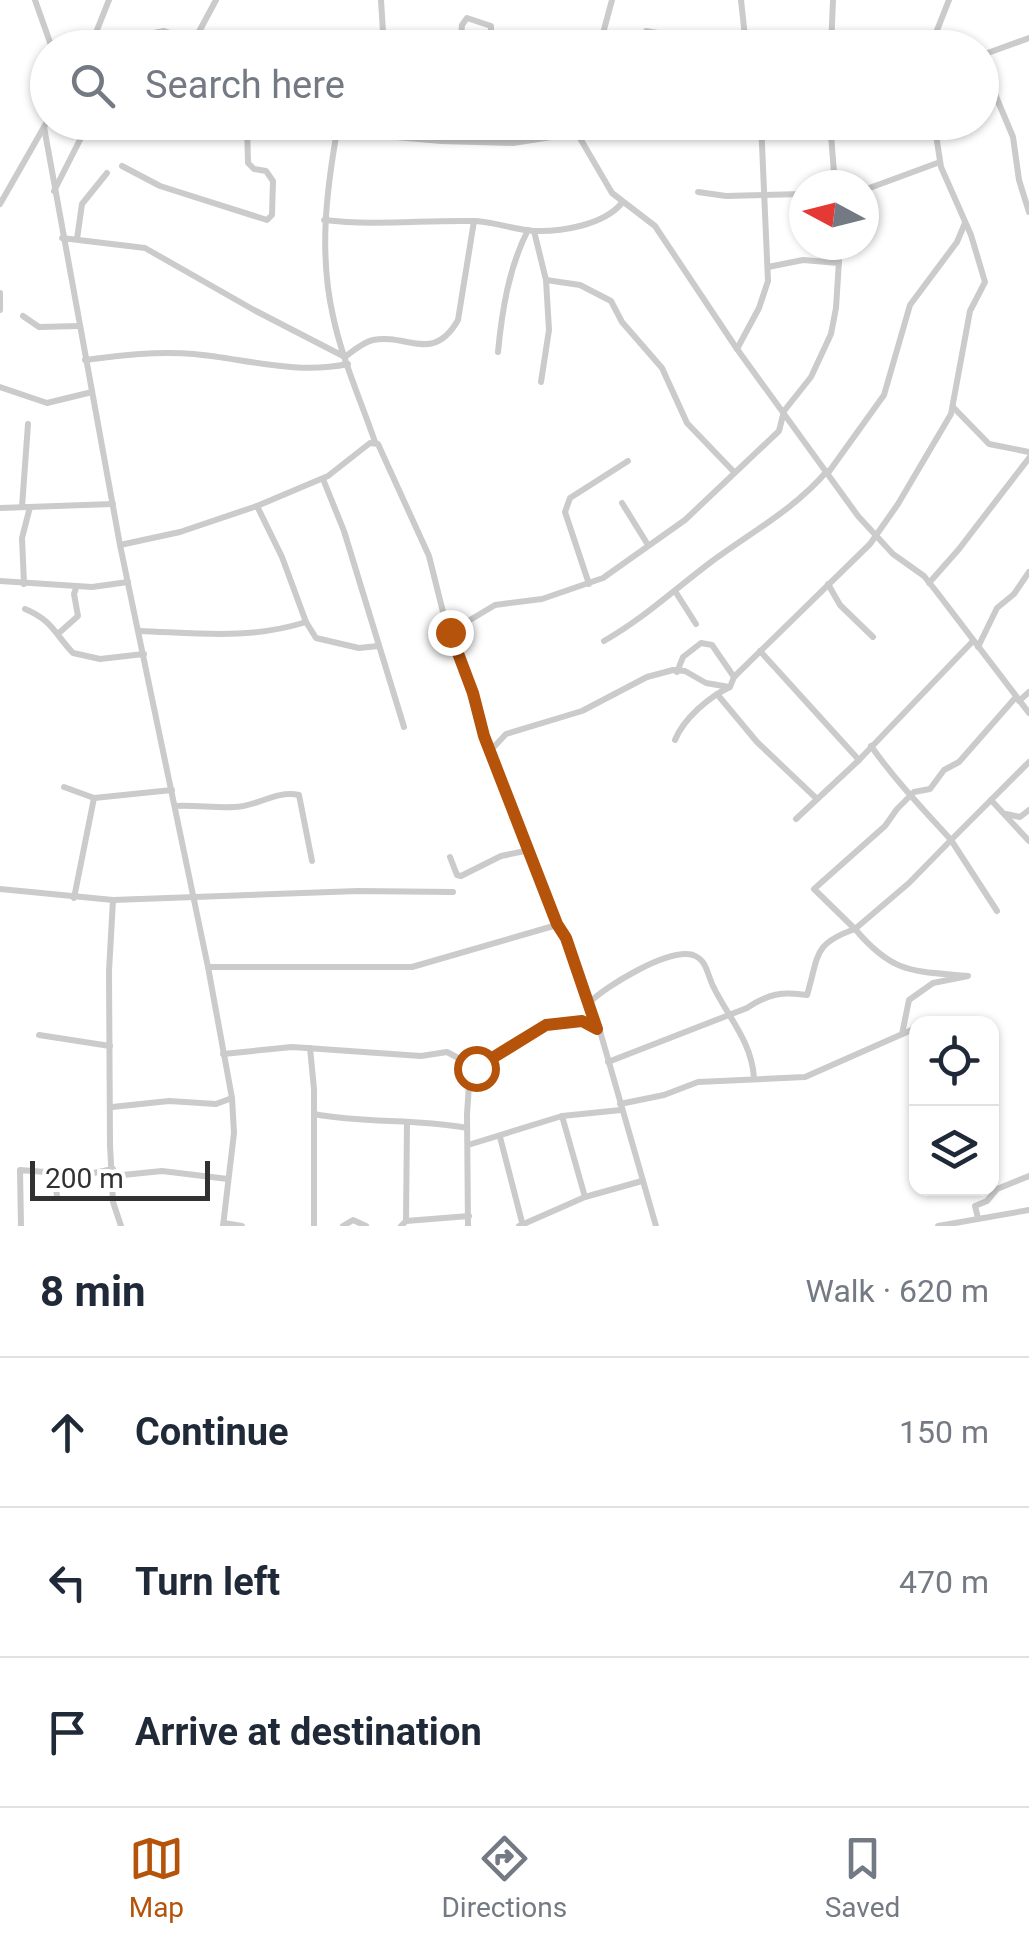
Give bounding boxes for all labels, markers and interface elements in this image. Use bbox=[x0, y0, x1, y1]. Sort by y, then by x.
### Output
search box bbox=[30, 30, 999, 140]
icon: search bbox=[65, 58, 120, 113]
text: Search here bbox=[145, 63, 345, 107]
north arrow bbox=[789, 170, 879, 260]
route end bbox=[428, 610, 474, 656]
map controls bbox=[909, 1016, 999, 1196]
button: locate bbox=[909, 1016, 999, 1106]
route start bbox=[454, 1046, 500, 1092]
button: layers bbox=[909, 1106, 999, 1196]
scale bar bbox=[30, 1156, 210, 1200]
text: 200 m bbox=[45, 1162, 124, 1195]
text: 8 min bbox=[40, 1267, 146, 1316]
text: Walk · 620 m bbox=[806, 1272, 989, 1310]
icon: ahead bbox=[40, 1405, 95, 1460]
text: Continue bbox=[135, 1410, 289, 1454]
text: 150 m bbox=[899, 1413, 989, 1451]
icon: left bbox=[40, 1555, 95, 1610]
text: Turn left bbox=[135, 1560, 280, 1604]
text: 470 m bbox=[899, 1563, 989, 1601]
icon: arrive bbox=[40, 1705, 95, 1760]
text: Arrive at destination bbox=[135, 1710, 482, 1754]
tab: Map bbox=[129, 1831, 184, 1924]
tab: Directions bbox=[441, 1831, 567, 1924]
tab: Saved bbox=[825, 1831, 900, 1924]

